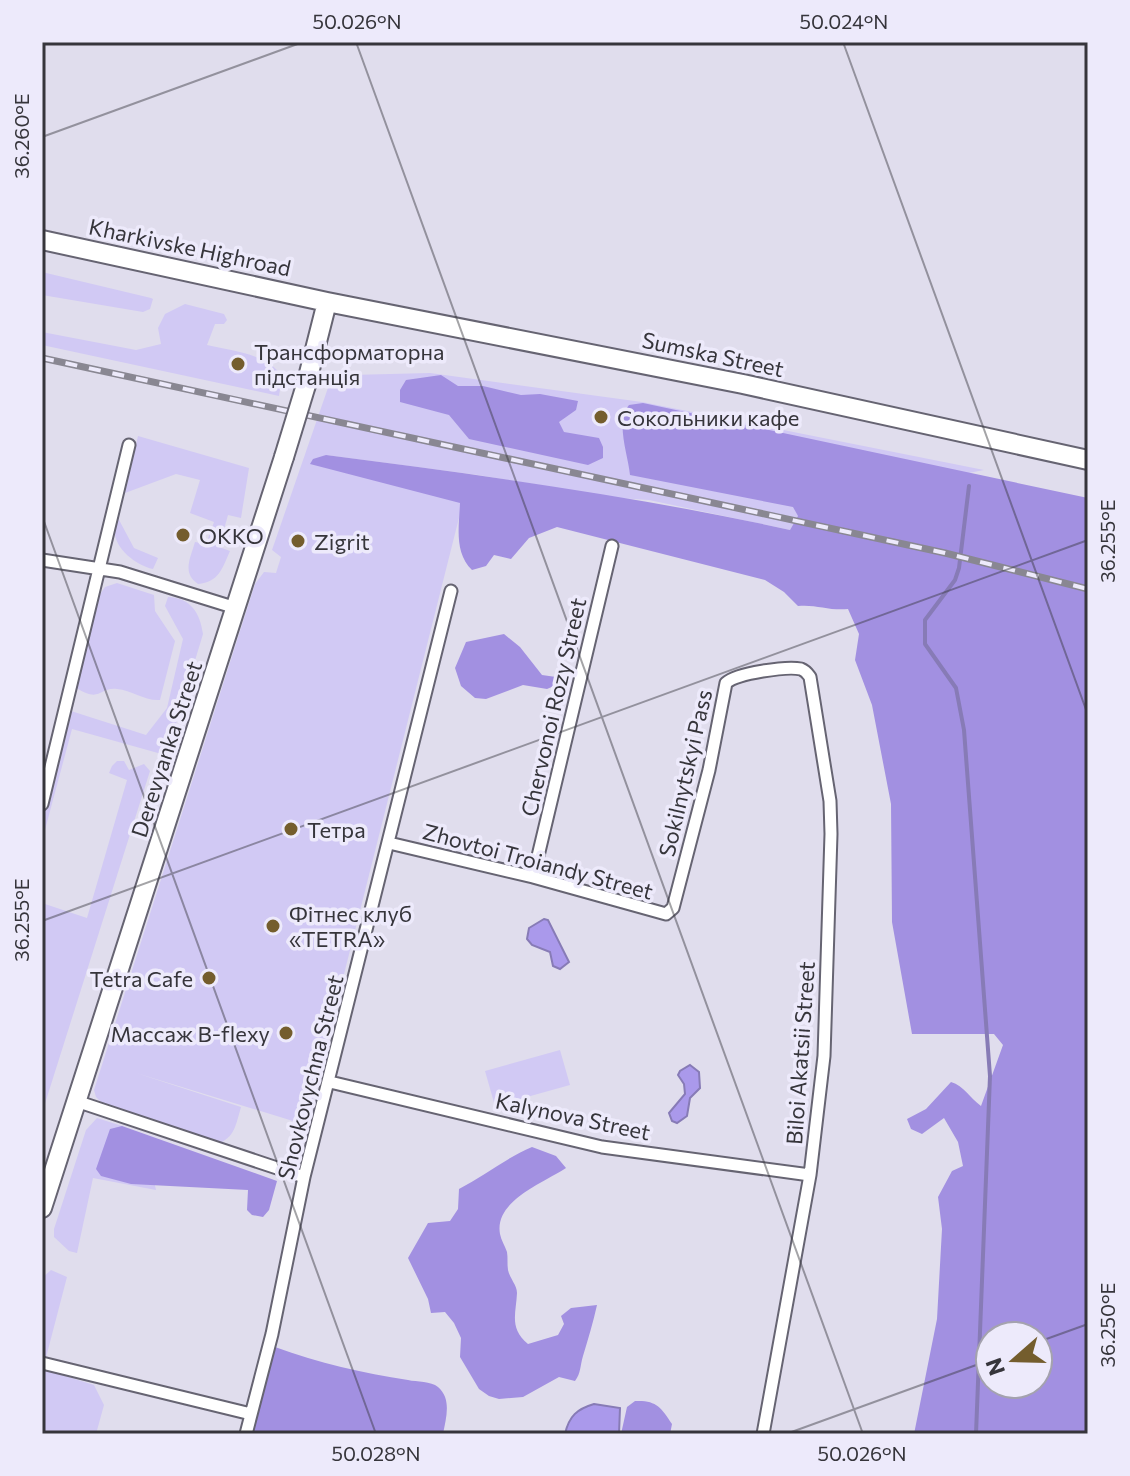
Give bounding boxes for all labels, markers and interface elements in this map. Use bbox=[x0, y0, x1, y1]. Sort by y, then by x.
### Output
text: 50.026°N bbox=[312, 9, 402, 33]
text: 50.024°N bbox=[800, 9, 888, 33]
text: 36.260°E bbox=[9, 93, 33, 179]
street label: Kharkivske Highroad bbox=[86, 212, 294, 282]
street label: Sumska Street bbox=[640, 326, 786, 382]
place label: Трансформаторна підстанція bbox=[254, 338, 445, 390]
marker: Трансформаторна підстанція bbox=[229, 355, 247, 373]
place label: Сокольники кафе bbox=[617, 404, 799, 431]
marker: Сокольники кафе bbox=[592, 408, 610, 426]
text: 36.255°E bbox=[1095, 499, 1119, 583]
place label: OKKO bbox=[199, 522, 264, 549]
marker: OKKO bbox=[174, 526, 192, 544]
place label: Zigrit bbox=[314, 528, 370, 555]
marker: Zigrit bbox=[289, 532, 307, 550]
street label: Chervonoi Rozy Street bbox=[515, 595, 591, 819]
street label: Derevyanka Street bbox=[125, 657, 207, 841]
street label: Sokilnytskyi Pass bbox=[653, 687, 717, 859]
place label: Тетра bbox=[307, 816, 366, 843]
street label: Zhovtoi Troiandy Street bbox=[420, 817, 656, 905]
marker: Тетра bbox=[282, 820, 300, 838]
text: 36.255°E bbox=[9, 878, 33, 962]
place label: Фітнес клуб «TETRA» bbox=[289, 900, 412, 952]
marker: Фітнес клуб «TETRA» bbox=[264, 917, 282, 935]
street label: Biloi Akatsii Street bbox=[780, 960, 820, 1146]
place label: Tetra Cafe bbox=[90, 965, 193, 992]
marker: Tetra Cafe bbox=[200, 969, 218, 987]
street label: Shovkovychna Street bbox=[271, 972, 349, 1182]
place label: Массаж B-flexy bbox=[110, 1020, 270, 1047]
marker: Массаж B-flexy bbox=[277, 1024, 295, 1042]
street label: Kalynova Street bbox=[493, 1086, 653, 1146]
text: 36.250°E bbox=[1095, 1283, 1119, 1367]
north arrow bbox=[974, 1320, 1054, 1400]
text: N bbox=[979, 1355, 1010, 1379]
text: 50.028°N bbox=[331, 1441, 421, 1465]
text: 50.026°N bbox=[817, 1441, 907, 1465]

